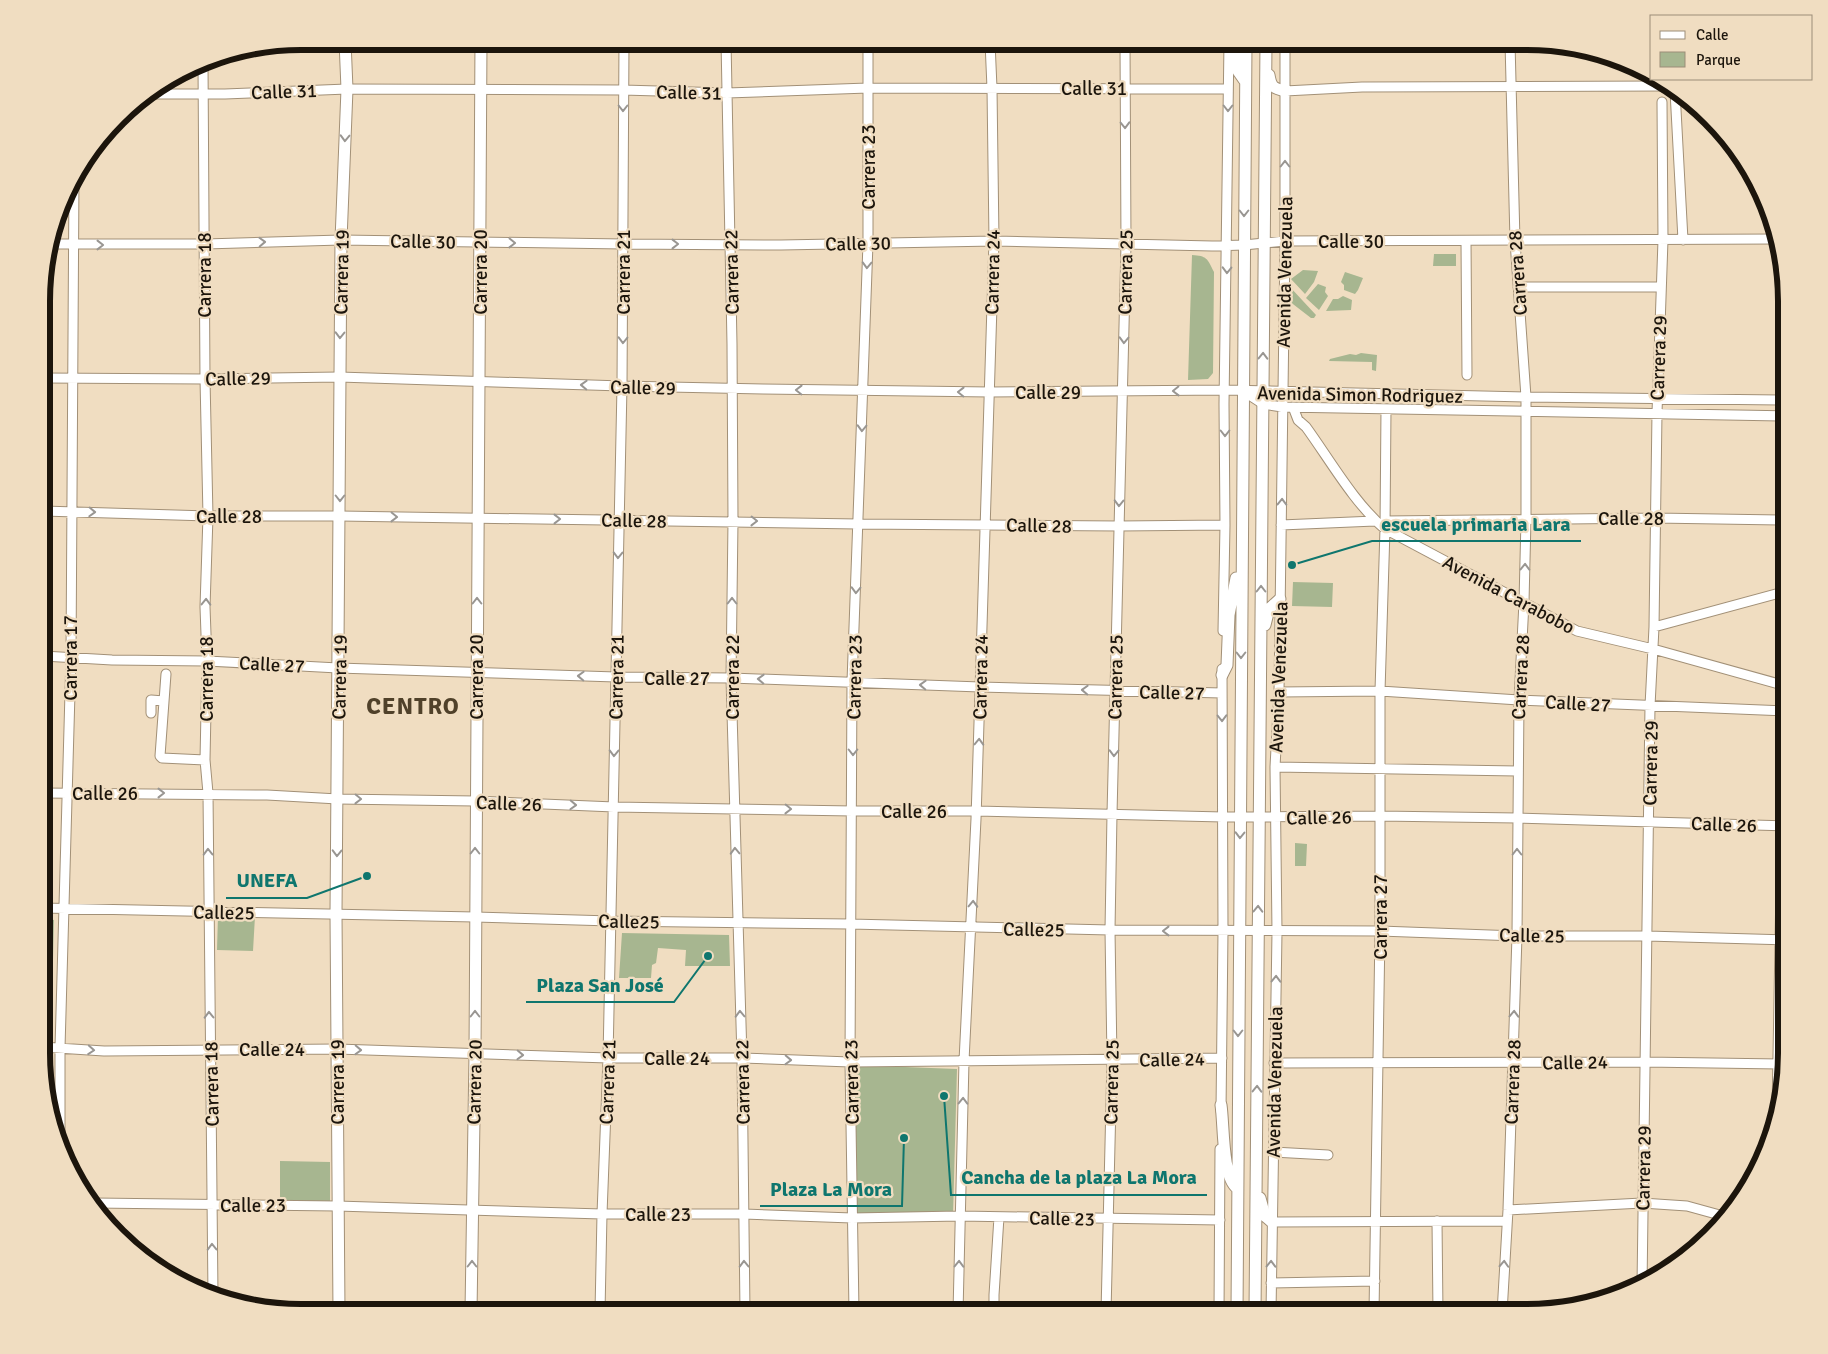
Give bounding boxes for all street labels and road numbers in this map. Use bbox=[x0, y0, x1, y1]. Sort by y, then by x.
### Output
street label: Calle 31 bbox=[1061, 77, 1127, 101]
street label: Calle 31 bbox=[251, 79, 317, 105]
street label: Calle 31 bbox=[656, 80, 722, 106]
street label: Carrera 23 bbox=[857, 124, 881, 210]
street label: Avenida Venezuela bbox=[1272, 196, 1298, 348]
street label: Carrera 19 bbox=[329, 229, 355, 315]
street label: Calle 30 bbox=[390, 229, 456, 255]
street label: Carrera 20 bbox=[469, 229, 493, 315]
street label: Carrera 21 bbox=[612, 229, 636, 315]
street label: Carrera 22 bbox=[719, 229, 745, 315]
street label: Carrera 24 bbox=[980, 229, 1006, 315]
street label: Carrera 25 bbox=[1113, 229, 1139, 315]
street label: Calle 30 bbox=[1318, 230, 1384, 254]
street label: Carrera 28 bbox=[1503, 230, 1533, 316]
street label: Calle 30 bbox=[825, 231, 891, 257]
street label: Carrera 18 bbox=[193, 232, 217, 318]
street label: Carrera 29 bbox=[1646, 315, 1672, 401]
street label: Calle 29 bbox=[205, 366, 271, 392]
street label: Calle 29 bbox=[610, 375, 676, 401]
street label: Calle 29 bbox=[1015, 381, 1081, 405]
street label: Avenida Simon Rodriguez bbox=[1257, 381, 1463, 409]
street label: Calle 28 bbox=[196, 505, 262, 529]
street label: Calle 28 bbox=[1598, 507, 1664, 531]
street label: Calle 28 bbox=[601, 508, 667, 534]
street label: Calle 28 bbox=[1006, 513, 1072, 539]
street label: Avenida Carabobo bbox=[1438, 550, 1579, 640]
street label: Avenida Venezuela bbox=[1264, 601, 1294, 753]
street label: Carrera 17 bbox=[59, 615, 83, 701]
street label: Carrera 19 bbox=[327, 634, 353, 720]
street label: Carrera 20 bbox=[465, 634, 489, 720]
street label: Carrera 21 bbox=[604, 634, 630, 720]
street label: Carrera 22 bbox=[721, 634, 745, 720]
street label: Carrera 23 bbox=[842, 634, 868, 720]
street label: Carrera 24 bbox=[968, 634, 994, 720]
street label: Carrera 25 bbox=[1103, 634, 1129, 720]
street label: Carrera 28 bbox=[1507, 634, 1535, 720]
street label: Carrera 18 bbox=[195, 636, 219, 722]
street label: Calle 27 bbox=[238, 651, 306, 679]
street label: Calle 27 bbox=[644, 667, 710, 691]
street label: Calle 27 bbox=[1139, 680, 1205, 706]
street label: Calle 27 bbox=[1544, 690, 1612, 718]
street label: Carrera 29 bbox=[1638, 720, 1664, 806]
street label: Calle 26 bbox=[72, 782, 138, 806]
street label: Calle 26 bbox=[476, 791, 542, 817]
street label: Calle 26 bbox=[881, 800, 947, 824]
street label: Calle 26 bbox=[1286, 805, 1352, 831]
street label: Calle 26 bbox=[1691, 812, 1757, 838]
street label: Carrera 27 bbox=[1369, 874, 1393, 960]
street label: Calle25 bbox=[193, 900, 255, 926]
street label: Calle25 bbox=[598, 909, 660, 935]
street label: Calle25 bbox=[1003, 917, 1065, 943]
street label: Calle 25 bbox=[1499, 923, 1565, 949]
street label: Avenida Venezuela bbox=[1262, 1006, 1288, 1158]
street label: Calle 24 bbox=[239, 1038, 305, 1062]
street label: Carrera 19 bbox=[326, 1039, 350, 1125]
street label: Carrera 20 bbox=[462, 1039, 488, 1125]
street label: Carrera 21 bbox=[595, 1039, 621, 1125]
street label: Carrera 22 bbox=[730, 1039, 756, 1125]
street label: Carrera 23 bbox=[839, 1039, 865, 1125]
street label: Carrera 25 bbox=[1099, 1039, 1125, 1125]
street label: Carrera 28 bbox=[1500, 1039, 1526, 1125]
street label: Carrera 18 bbox=[199, 1041, 225, 1127]
street label: Calle 24 bbox=[644, 1047, 710, 1071]
street label: Calle 24 bbox=[1139, 1047, 1205, 1073]
street label: Calle 24 bbox=[1542, 1050, 1608, 1076]
street label: Carrera 29 bbox=[1631, 1125, 1657, 1211]
street label: Calle 23 bbox=[220, 1194, 286, 1218]
street label: Calle 23 bbox=[625, 1203, 691, 1227]
street label: Calle 23 bbox=[1029, 1206, 1095, 1232]

